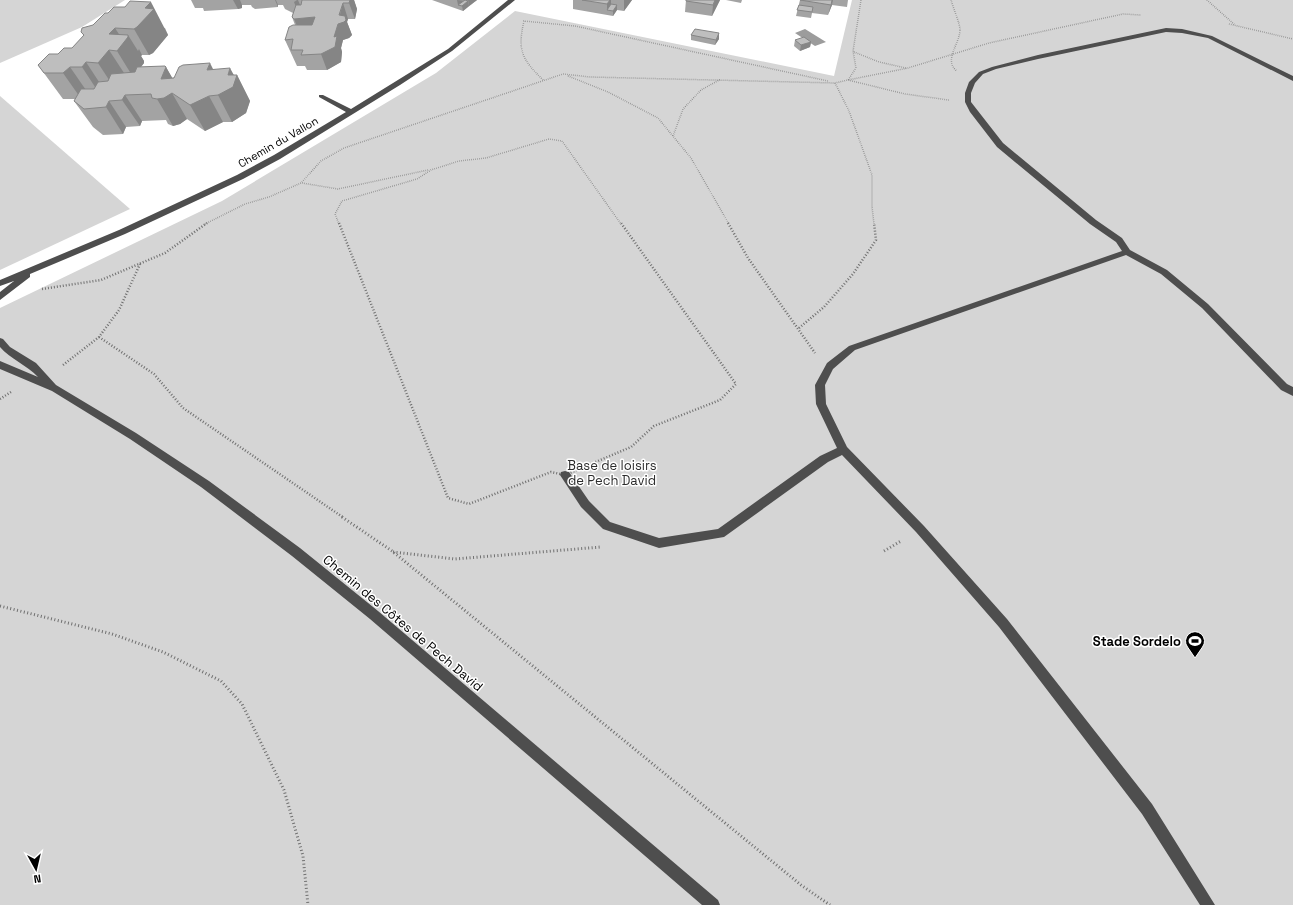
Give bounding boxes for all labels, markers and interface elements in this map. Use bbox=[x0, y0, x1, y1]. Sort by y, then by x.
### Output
street label: Chemin du Vallon bbox=[235, 113, 321, 171]
park label: Base de loisirs de Pech David bbox=[567, 457, 657, 489]
street label: Chemin des Côtes de Pech David bbox=[319, 551, 487, 695]
sports icon: Stade Sordelo bbox=[1184, 630, 1206, 658]
place label: Stade Sordelo bbox=[1093, 633, 1181, 650]
north arrow bbox=[16, 849, 56, 889]
text: N bbox=[33, 871, 42, 886]

